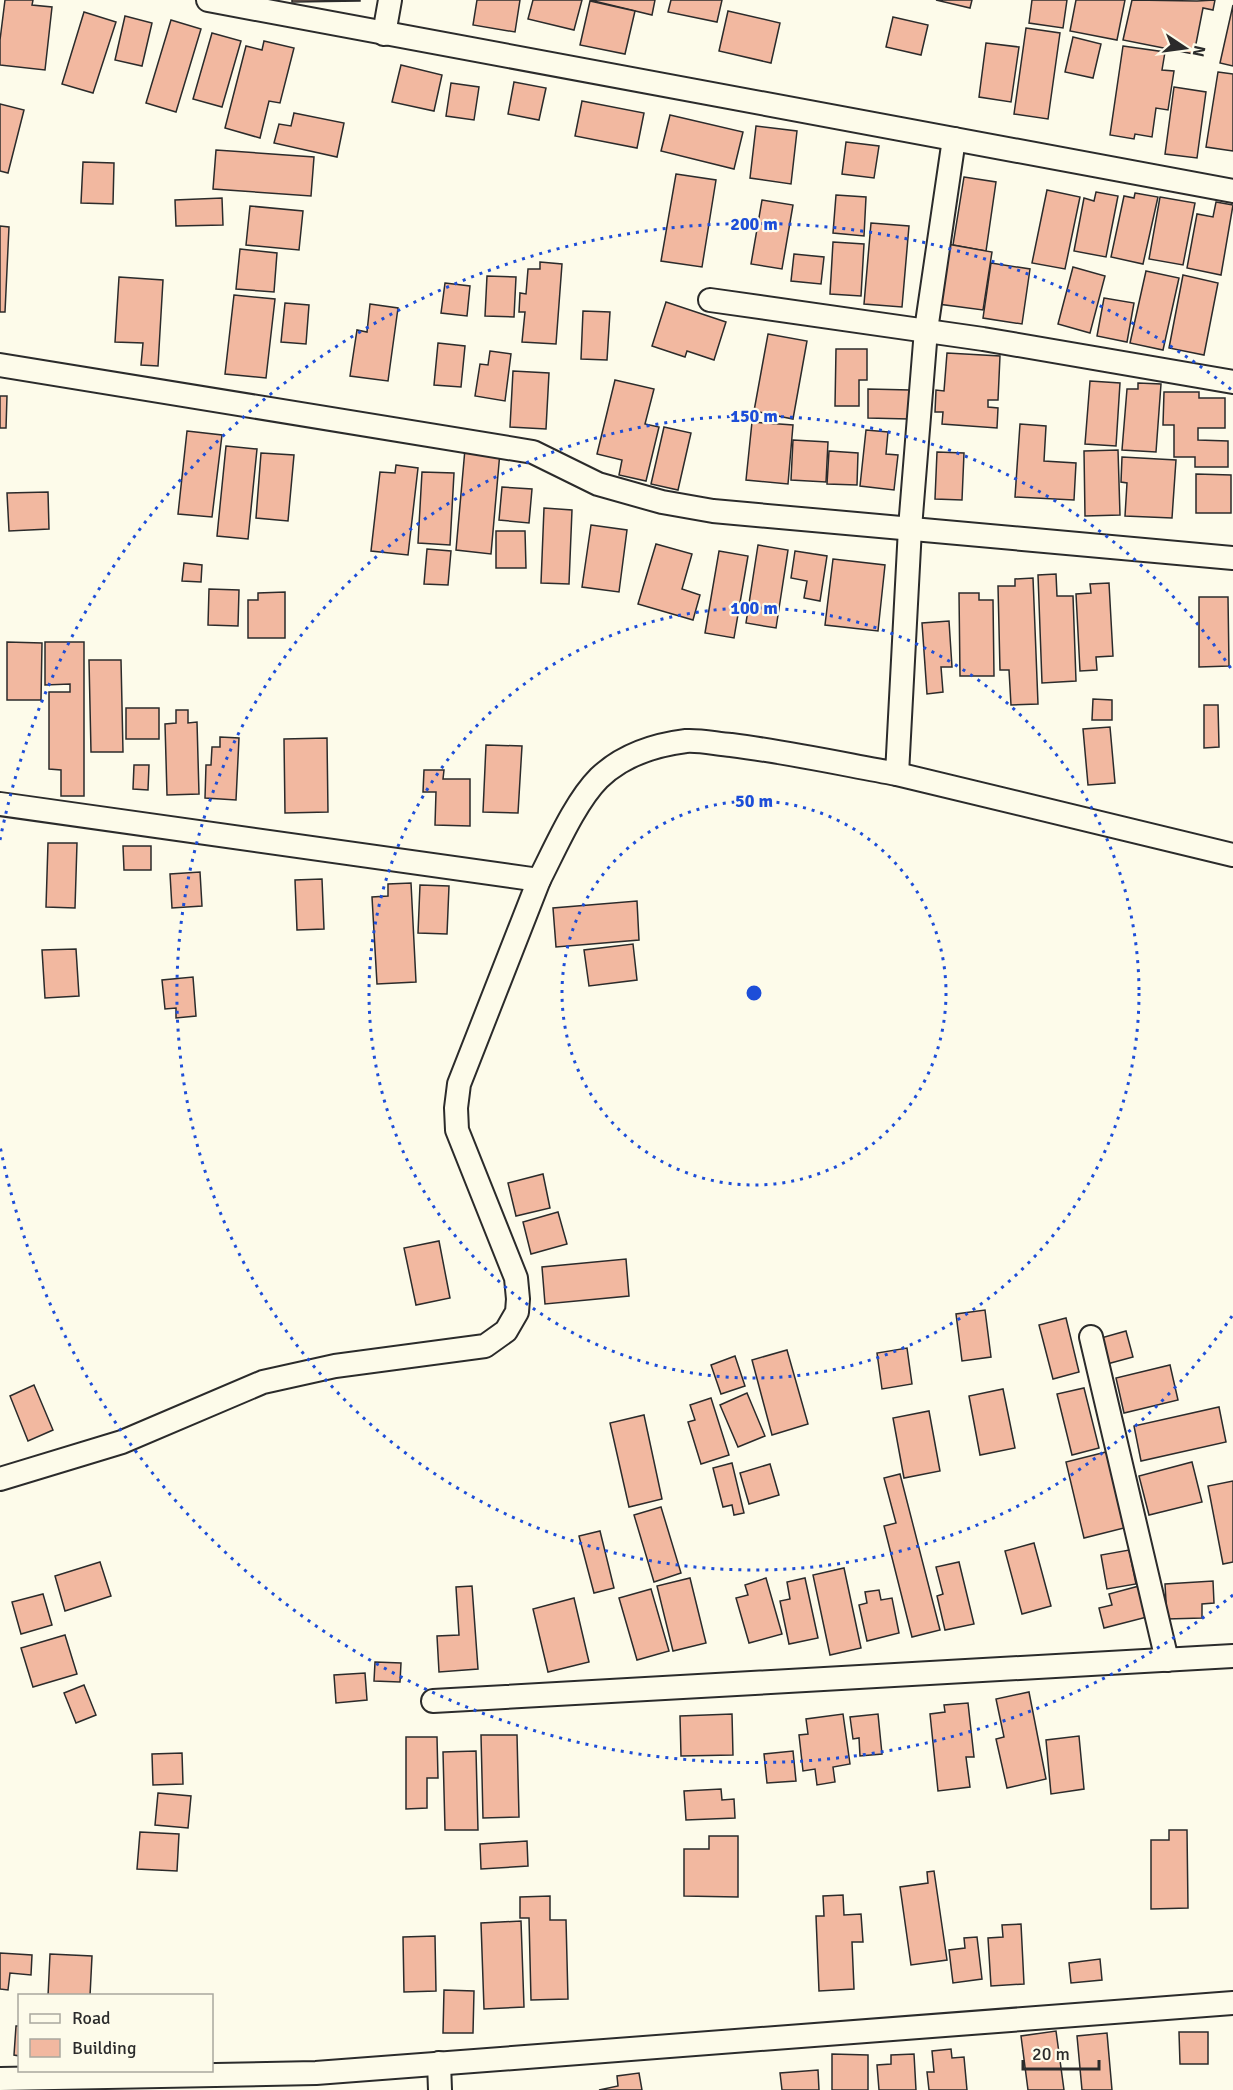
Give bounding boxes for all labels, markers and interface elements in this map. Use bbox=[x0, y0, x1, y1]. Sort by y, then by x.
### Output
north arrow bbox=[1155, 18, 1215, 78]
text: N bbox=[1188, 43, 1210, 59]
text: 200 m bbox=[730, 213, 778, 235]
text: 150 m bbox=[730, 405, 778, 427]
text: 100 m bbox=[730, 597, 778, 619]
text: 50 m bbox=[735, 790, 773, 812]
centre of rings bbox=[744, 983, 764, 1003]
legend bbox=[18, 1994, 213, 2072]
text: Road bbox=[72, 2007, 111, 2029]
scale bar bbox=[1023, 2033, 1100, 2071]
text: Building bbox=[72, 2037, 136, 2059]
text: 20 m bbox=[1032, 2043, 1070, 2065]

